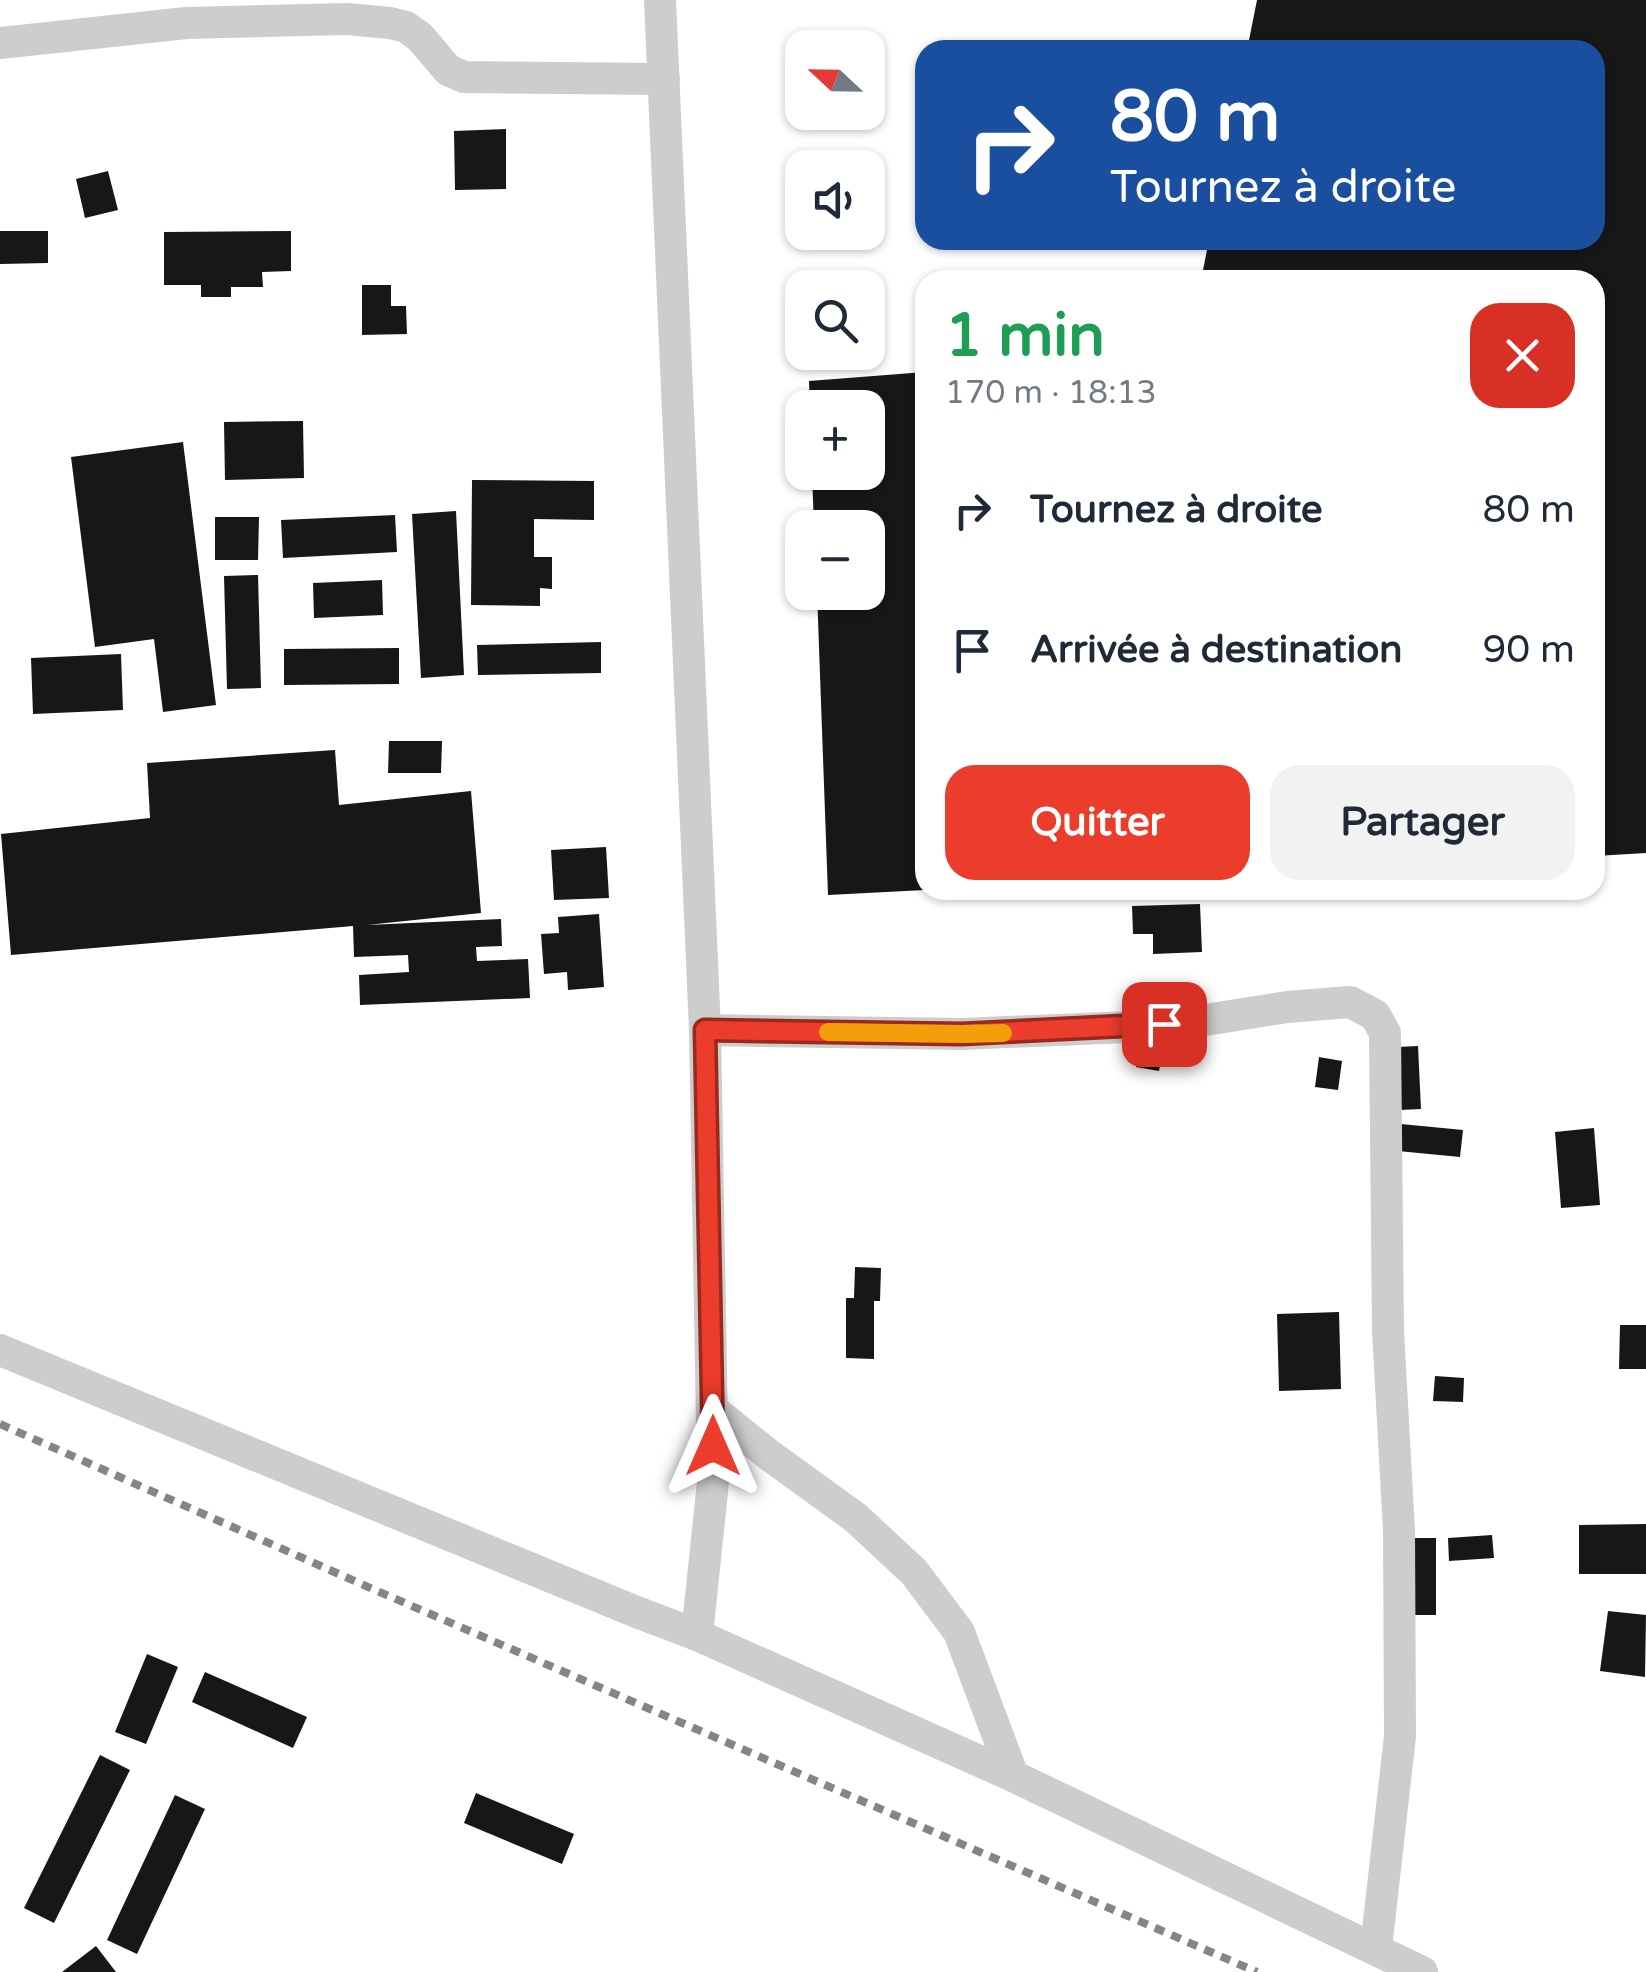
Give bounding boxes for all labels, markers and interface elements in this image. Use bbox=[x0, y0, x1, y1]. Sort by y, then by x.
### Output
north arrow bbox=[785, 30, 885, 130]
map controls bbox=[785, 30, 885, 610]
text: 80 m bbox=[1110, 76, 1280, 160]
icon: right bbox=[945, 80, 1075, 210]
button: sound bbox=[785, 150, 885, 250]
text: Tournez à droite bbox=[1110, 161, 1456, 215]
button: search bbox=[785, 270, 885, 370]
text: 1 min bbox=[945, 300, 1105, 372]
button: close bbox=[1470, 303, 1575, 408]
text: 170 m · 18:13 bbox=[945, 374, 1157, 412]
button: + bbox=[785, 390, 885, 490]
icon: right bbox=[945, 483, 1000, 538]
text: Tournez à droite bbox=[1030, 487, 1323, 533]
text: 80 m bbox=[1483, 487, 1575, 533]
button: − bbox=[785, 510, 885, 610]
icon: arrive bbox=[945, 623, 1000, 678]
text: Arrivée à destination bbox=[1030, 627, 1403, 673]
text: 90 m bbox=[1483, 627, 1575, 673]
button: Quitter bbox=[945, 765, 1250, 880]
button: Partager bbox=[1270, 765, 1575, 880]
pin bbox=[1122, 982, 1207, 1067]
icon: arrive bbox=[1137, 997, 1192, 1052]
position arrow bbox=[661, 1394, 765, 1498]

